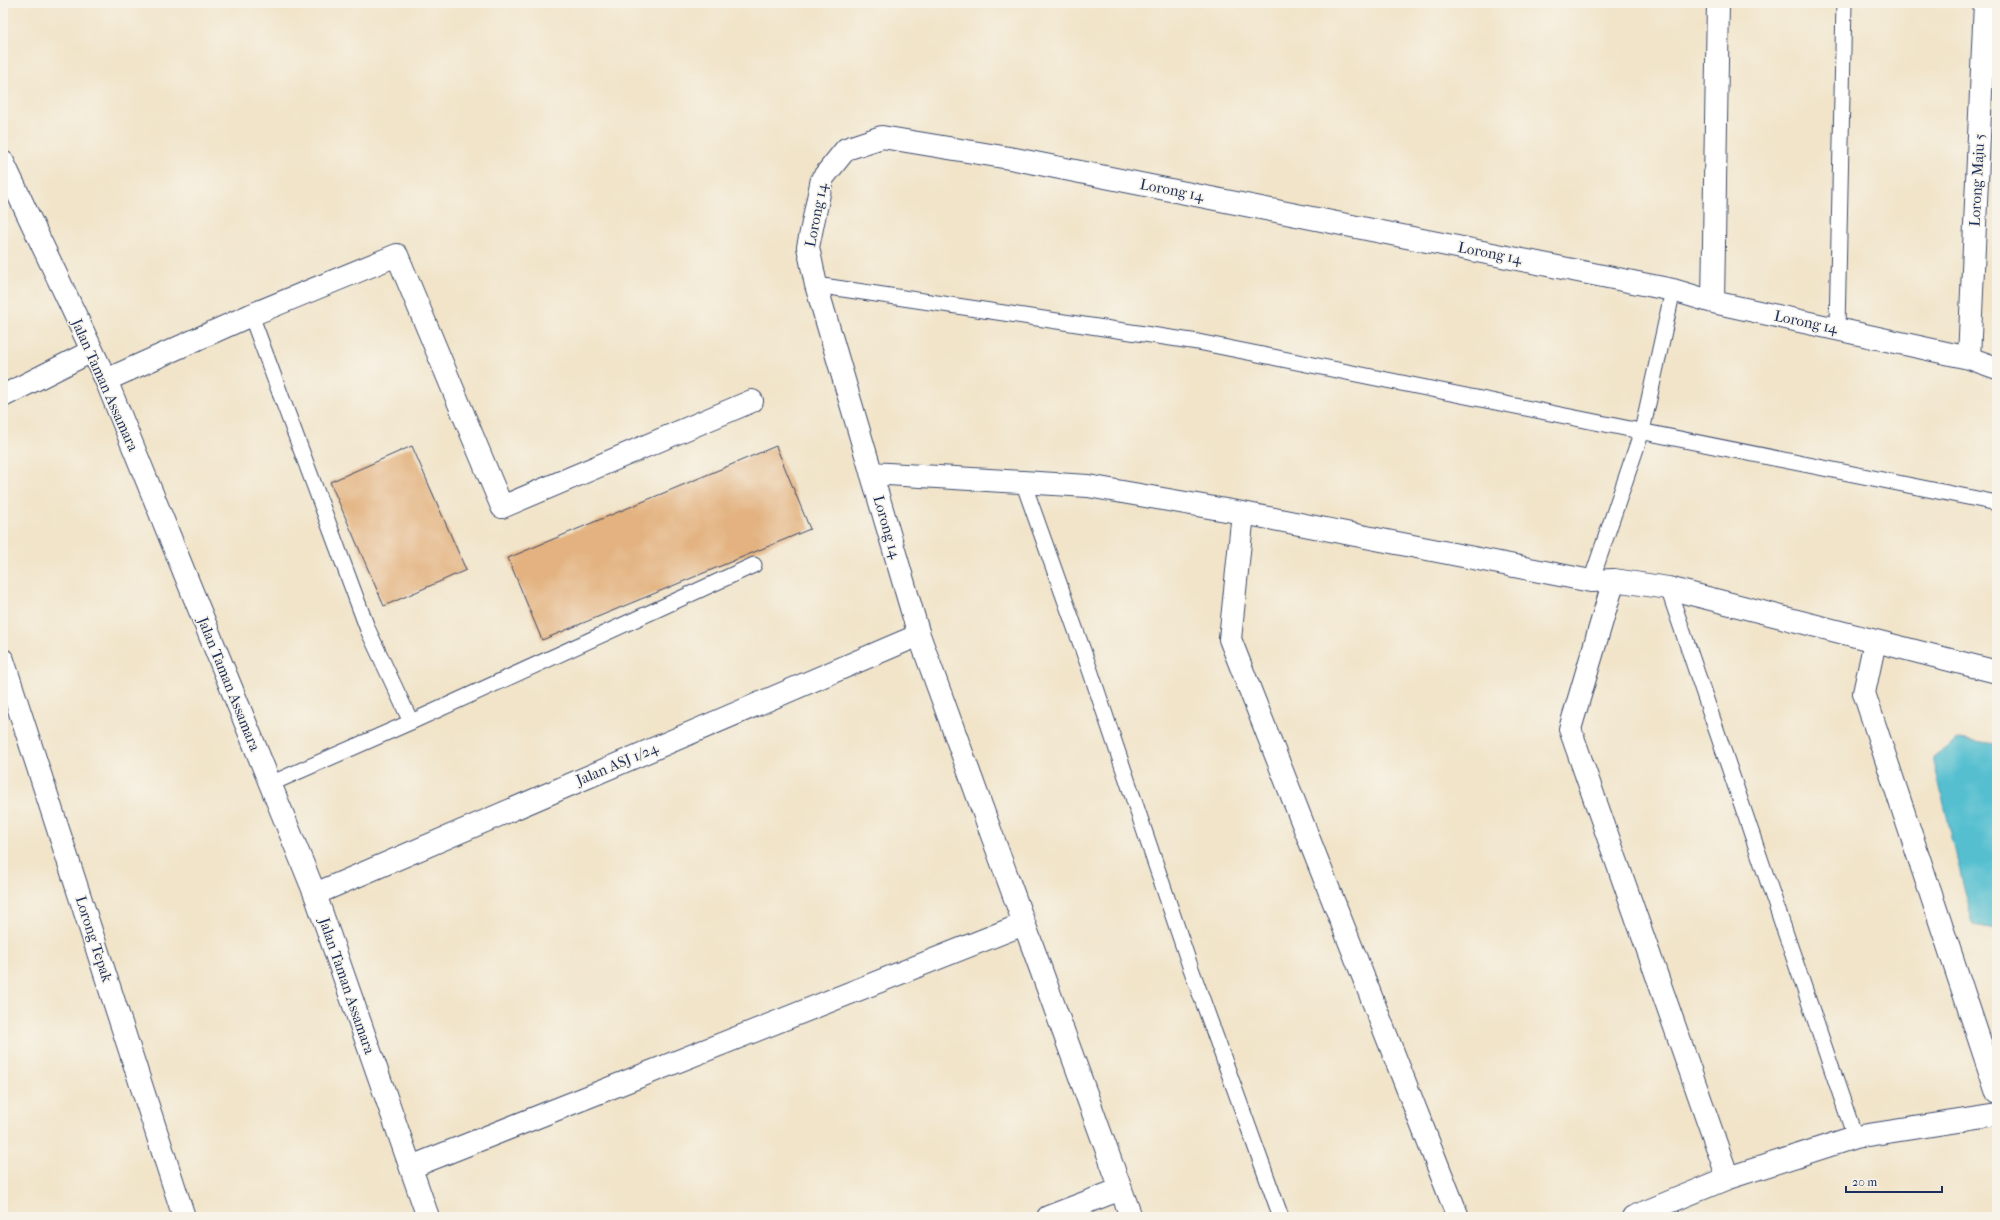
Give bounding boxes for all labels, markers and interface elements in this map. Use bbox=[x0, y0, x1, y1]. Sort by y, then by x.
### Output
street label: Lorong Maju 5 bbox=[1966, 133, 1988, 227]
street label: Lorong 14 bbox=[1139, 175, 1207, 205]
street label: Lorong 14 bbox=[801, 180, 831, 248]
street label: Lorong 14 bbox=[1457, 238, 1525, 268]
street label: Lorong 14 bbox=[1773, 306, 1841, 338]
street label: Jalan Taman Assamara bbox=[67, 315, 143, 455]
street label: Lorong 14 bbox=[869, 493, 905, 562]
street label: Jalan Taman Assamara bbox=[194, 613, 264, 755]
street label: Jalan ASJ 1/24 bbox=[572, 738, 662, 790]
street label: Lorong Tepak bbox=[72, 894, 116, 985]
street label: Jalan Taman Assamara bbox=[315, 915, 379, 1057]
scale bar bbox=[1846, 1168, 1942, 1194]
text: 20 m bbox=[1852, 1175, 1877, 1189]

